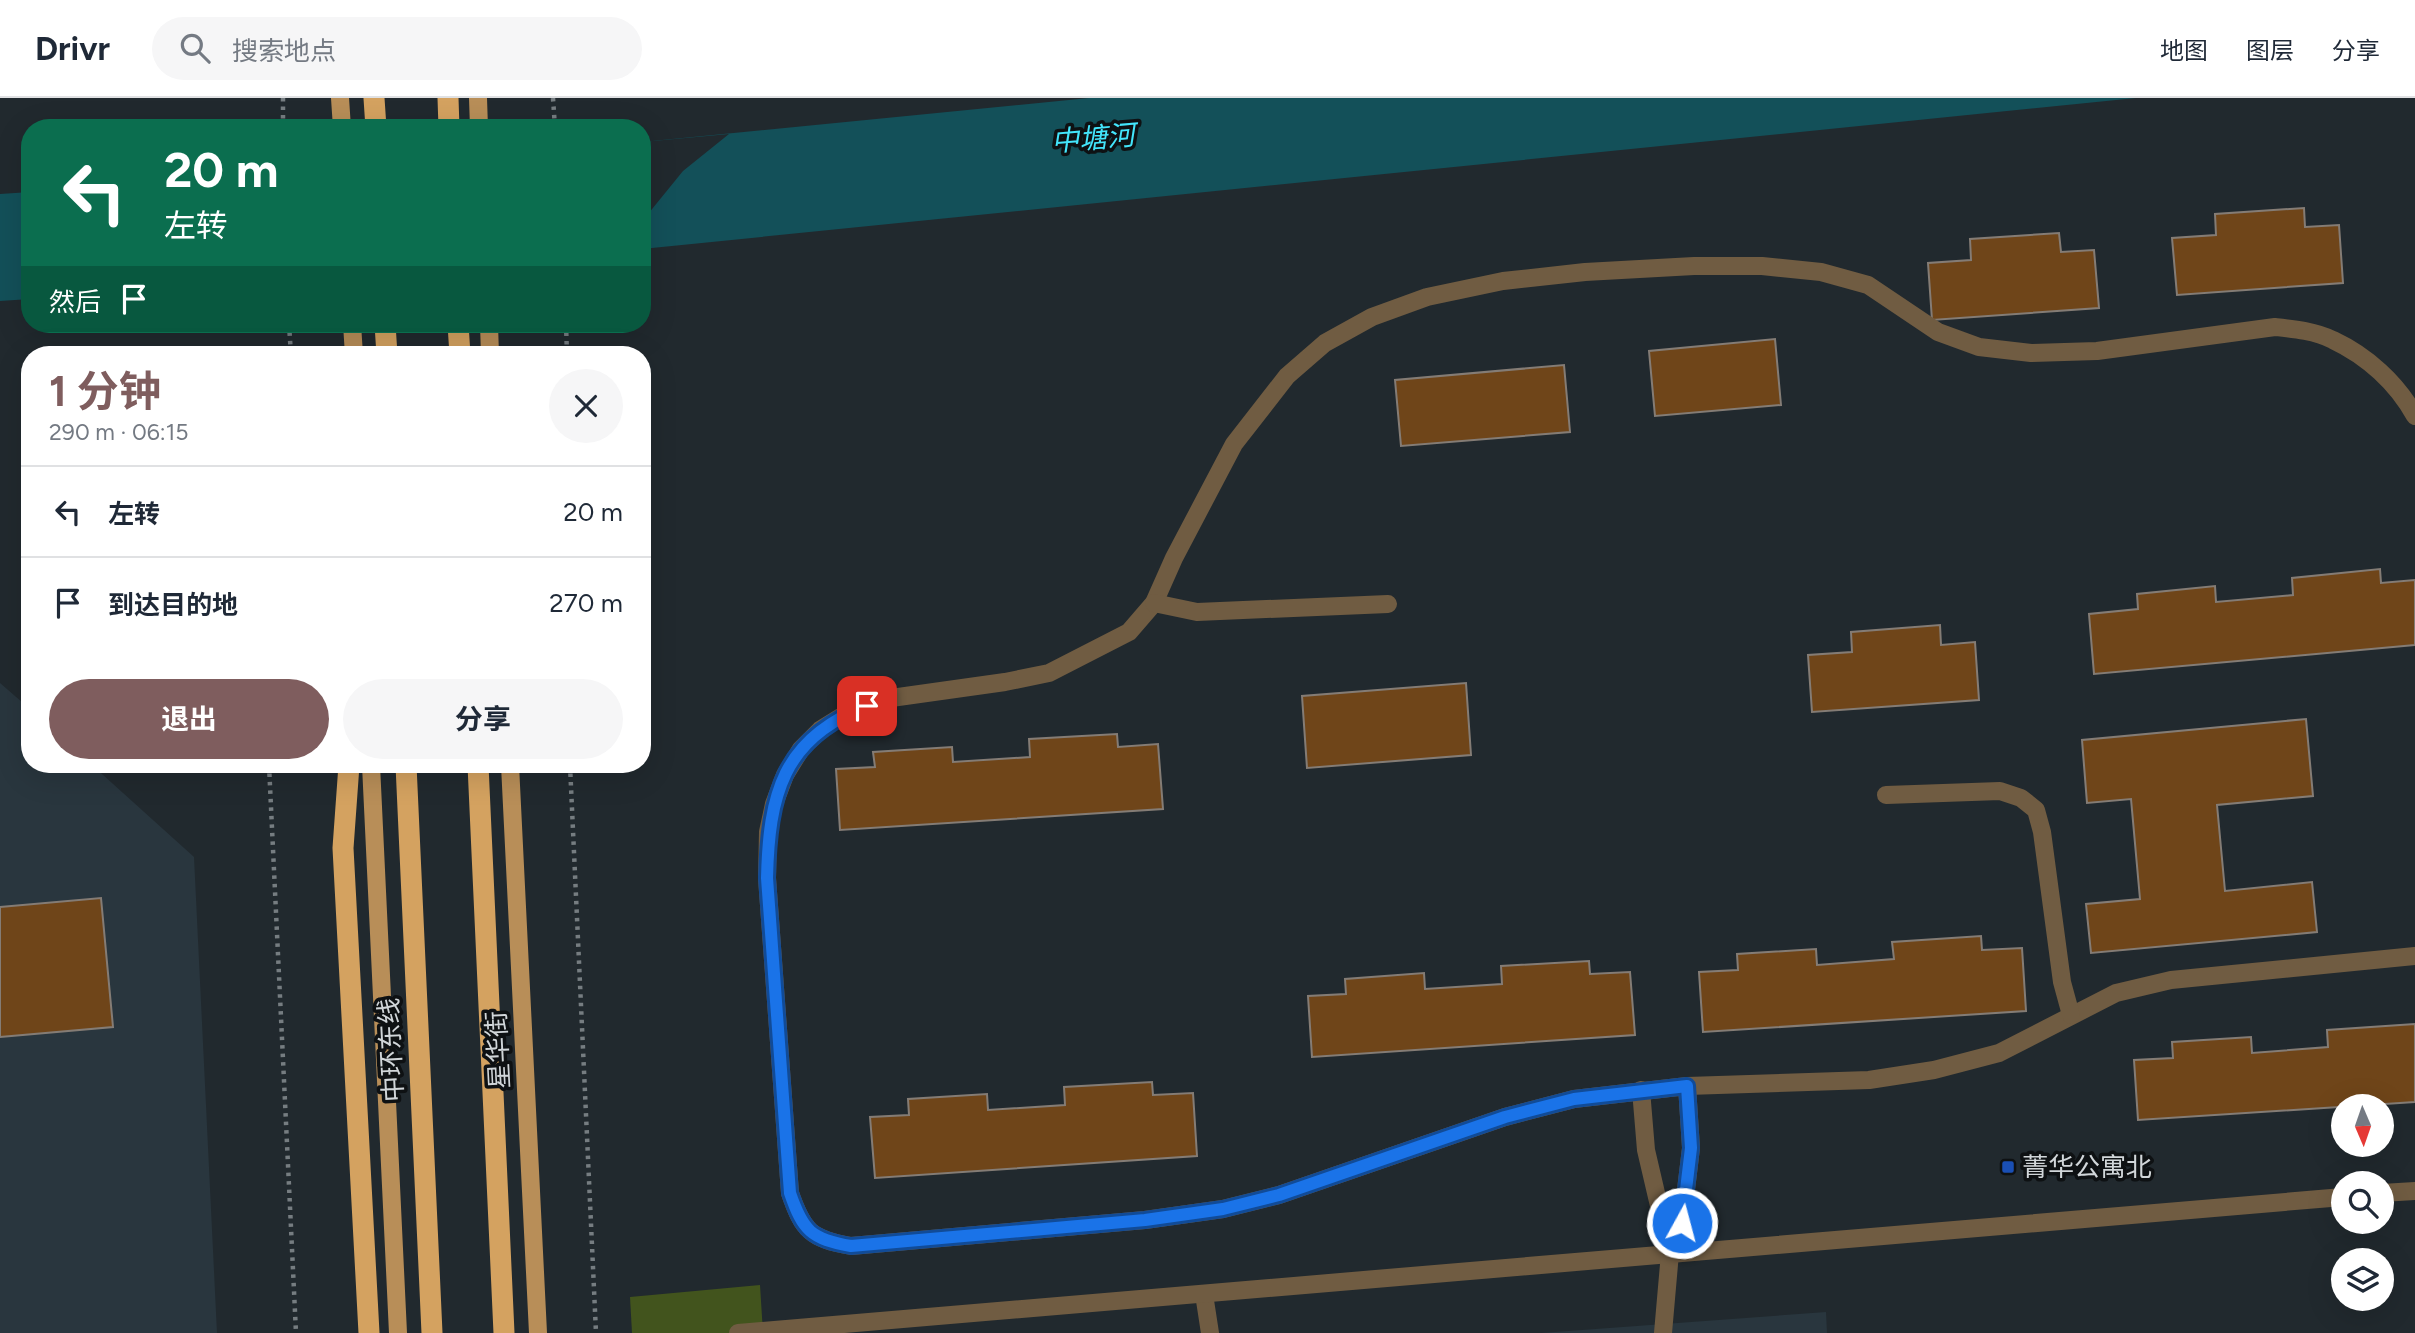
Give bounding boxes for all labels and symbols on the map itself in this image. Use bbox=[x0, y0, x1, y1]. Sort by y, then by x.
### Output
water label: 中塘河 bbox=[1050, 117, 1141, 159]
pin bbox=[837, 676, 897, 736]
street label: 中环东线 bbox=[372, 997, 410, 1103]
street label: 星华街 bbox=[480, 1010, 516, 1090]
north arrow bbox=[2331, 1094, 2394, 1157]
place label: 菁华公寓北 bbox=[2022, 1151, 2152, 1183]
marker: 菁华公寓北 bbox=[2000, 1159, 2016, 1175]
position arrow bbox=[1645, 1186, 1719, 1260]

